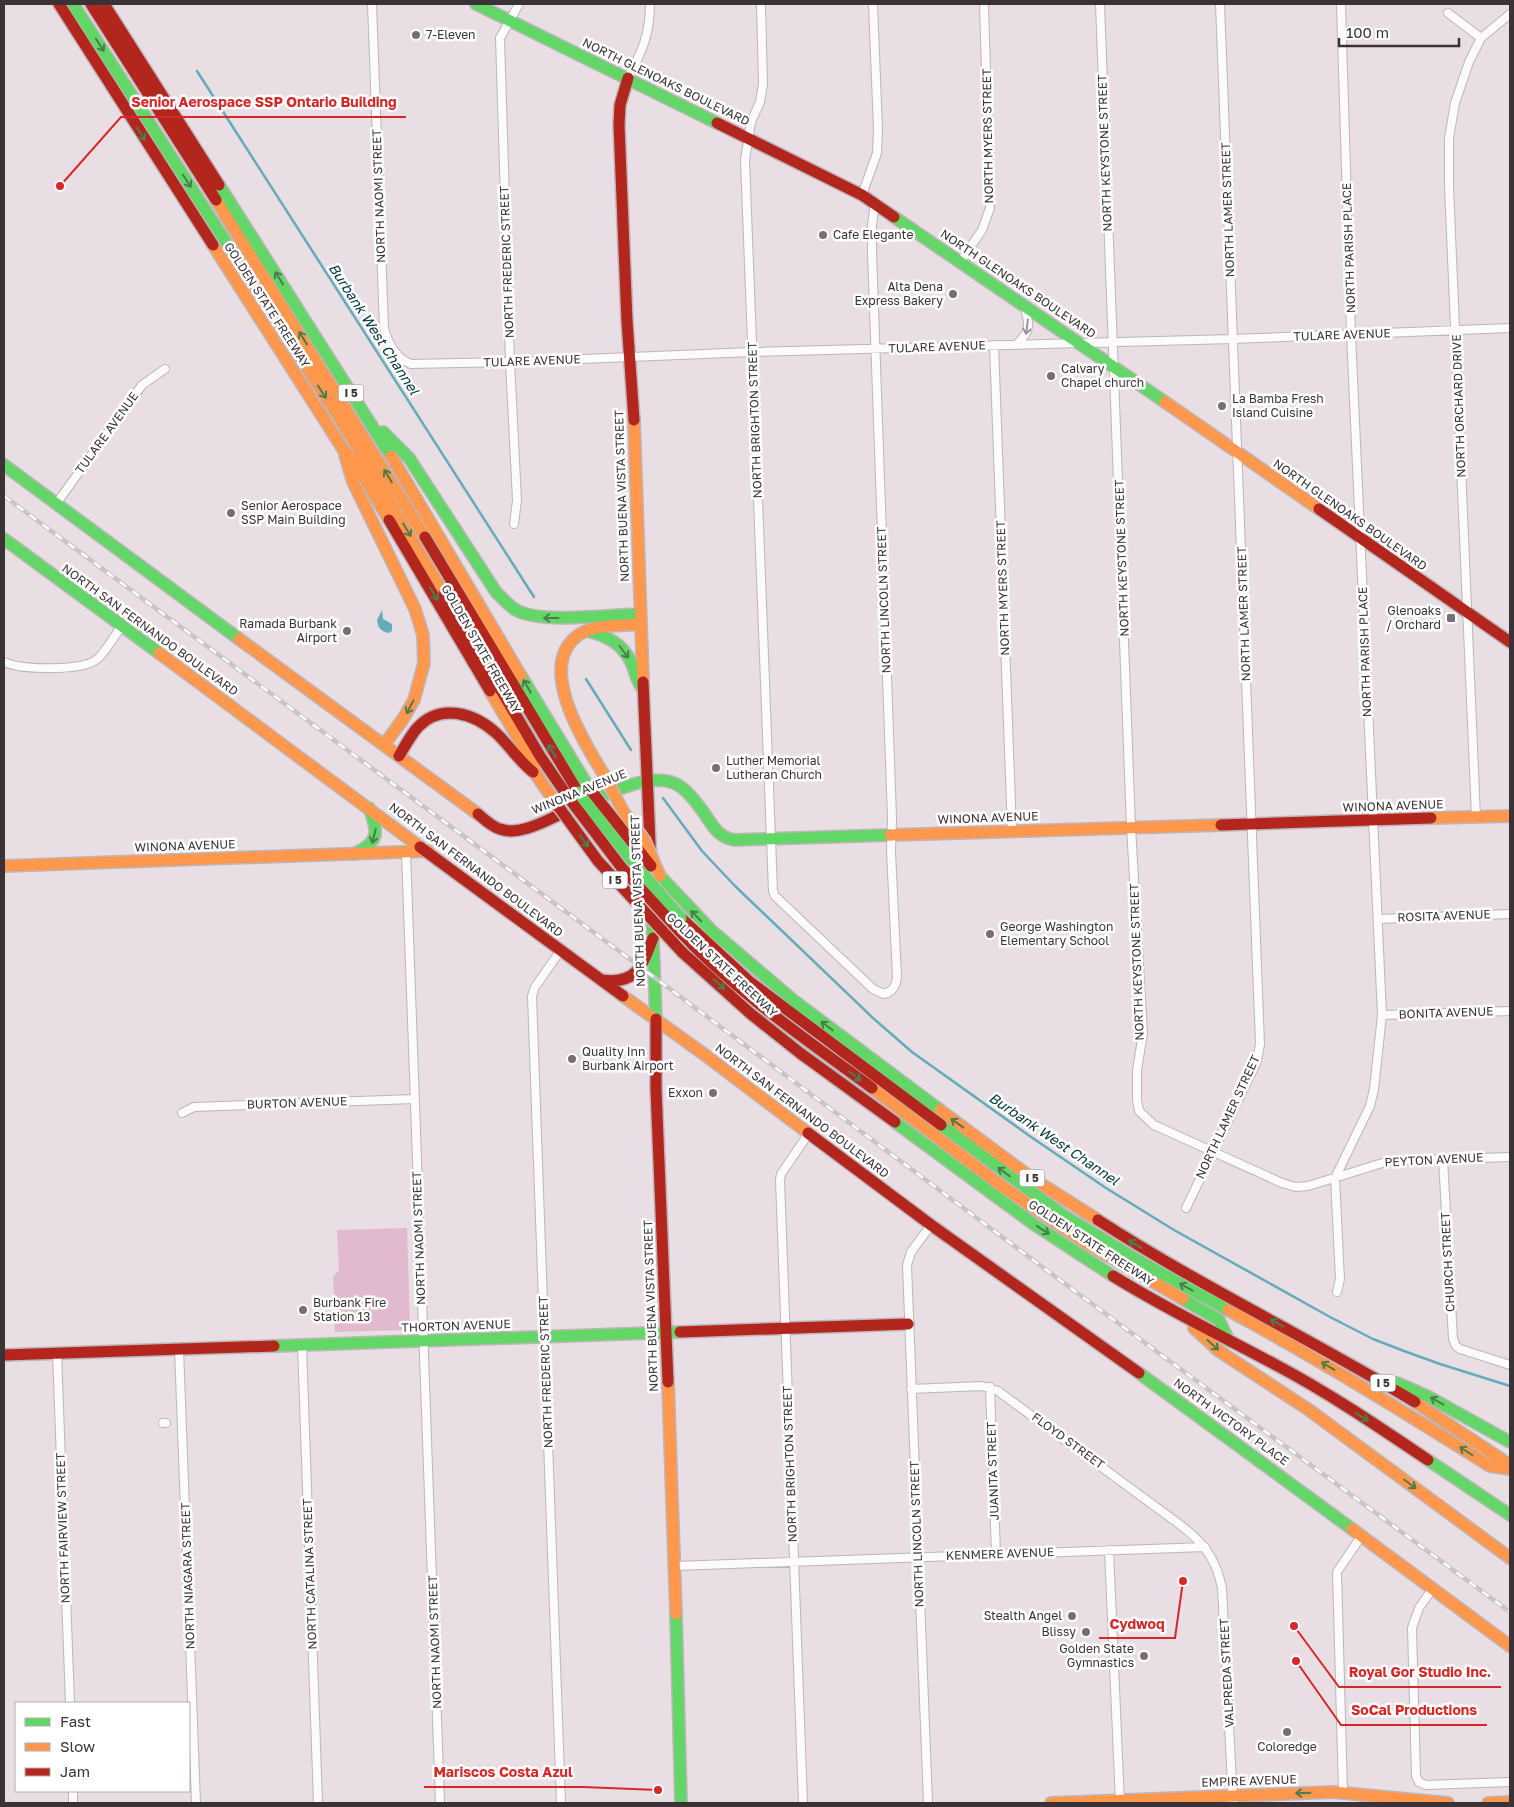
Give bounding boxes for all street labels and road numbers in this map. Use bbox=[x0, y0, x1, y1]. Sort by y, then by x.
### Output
street label: NORTH GLENOAKS BOULEVARD bbox=[580, 34, 752, 129]
street label: NORTH MYERS STREET bbox=[979, 68, 996, 204]
street label: NORTH KEYSTONE STREET bbox=[1094, 74, 1115, 232]
street label: NORTH NAOMI STREET bbox=[369, 128, 388, 263]
street label: NORTH LAMER STREET bbox=[1218, 142, 1237, 278]
street label: NORTH PARISH PLACE bbox=[1339, 182, 1358, 314]
street label: NORTH FREDERIC STREET bbox=[496, 185, 517, 338]
street label: NORTH GLENOAKS BOULEVARD bbox=[938, 226, 1099, 341]
street label: GOLDEN STATE FREEWAY bbox=[221, 239, 314, 370]
street label: TULARE AVENUE bbox=[1293, 325, 1391, 344]
street label: NORTH ORCHARD DRIVE bbox=[1449, 334, 1468, 478]
street label: TULARE AVENUE bbox=[888, 337, 986, 356]
street label: NORTH BRIGHTON STREET bbox=[744, 341, 765, 499]
street label: TULARE AVENUE bbox=[483, 351, 581, 370]
road number: I 5 bbox=[338, 384, 364, 402]
street label: TULARE AVENUE bbox=[72, 389, 141, 477]
street label: NORTH BUENA VISTA STREET bbox=[611, 409, 632, 582]
street label: NORTH GLENOAKS BOULEVARD bbox=[1271, 456, 1430, 574]
street label: NORTH KEYSTONE STREET bbox=[1111, 479, 1132, 637]
street label: NORTH MYERS STREET bbox=[993, 520, 1012, 656]
street label: NORTH LINCOLN STREET bbox=[873, 526, 894, 674]
street label: NORTH LAMER STREET bbox=[1234, 546, 1253, 682]
street label: NORTH SAN FERNANDO BOULEVARD bbox=[59, 561, 241, 699]
street label: GOLDEN STATE FREEWAY bbox=[438, 582, 525, 716]
street label: NORTH PARISH PLACE bbox=[1355, 586, 1374, 718]
street label: WINONA AVENUE bbox=[529, 766, 628, 817]
street label: WINONA AVENUE bbox=[1342, 796, 1444, 815]
street label: NORTH SAN FERNANDO BOULEVARD bbox=[386, 799, 566, 940]
street label: WINONA AVENUE bbox=[937, 808, 1039, 827]
street label: NORTH BUENA VISTA STREET bbox=[627, 814, 648, 987]
street label: WINONA AVENUE bbox=[134, 836, 236, 855]
road number: I 5 bbox=[602, 872, 628, 888]
street label: NORTH KEYSTONE STREET bbox=[1126, 883, 1147, 1041]
street label: ROSITA AVENUE bbox=[1397, 906, 1491, 925]
street label: GOLDEN STATE FREEWAY bbox=[664, 909, 781, 1020]
street label: BONITA AVENUE bbox=[1398, 1003, 1494, 1022]
street label: NORTH SAN FERNANDO BOULEVARD bbox=[712, 1040, 892, 1181]
street label: NORTH LAMER STREET bbox=[1192, 1052, 1263, 1181]
street label: BURTON AVENUE bbox=[246, 1093, 347, 1112]
street label: PEYTON AVENUE bbox=[1384, 1149, 1484, 1170]
street label: NORTH NAOMI STREET bbox=[409, 1170, 428, 1305]
road number: I 5 bbox=[1020, 1170, 1044, 1186]
street label: GOLDEN STATE FREEWAY bbox=[1026, 1196, 1157, 1289]
street label: CHURCH STREET bbox=[1437, 1211, 1458, 1312]
street label: NORTH BUENA VISTA STREET bbox=[640, 1219, 661, 1392]
street label: NORTH FREDERIC STREET bbox=[535, 1295, 556, 1448]
street label: THORTON AVENUE bbox=[401, 1316, 511, 1335]
street label: NORTH VICTORY PLACE bbox=[1171, 1375, 1292, 1468]
road number: I 5 bbox=[1370, 1375, 1396, 1392]
street label: NORTH BRIGHTON STREET bbox=[779, 1385, 800, 1543]
street label: FLOYD STREET bbox=[1029, 1409, 1108, 1472]
street label: JUANITA STREET bbox=[983, 1421, 1002, 1521]
street label: NORTH FAIRVIEW STREET bbox=[52, 1452, 73, 1604]
street label: NORTH LINCOLN STREET bbox=[906, 1460, 927, 1608]
street label: NORTH CATALINA STREET bbox=[299, 1498, 320, 1650]
street label: NORTH NIAGARA STREET bbox=[177, 1502, 198, 1650]
street label: KENMERE AVENUE bbox=[946, 1544, 1054, 1563]
street label: NORTH NAOMI STREET bbox=[425, 1574, 444, 1709]
street label: VALPREDA STREET bbox=[1216, 1617, 1237, 1728]
street label: EMPIRE AVENUE bbox=[1201, 1771, 1297, 1790]

